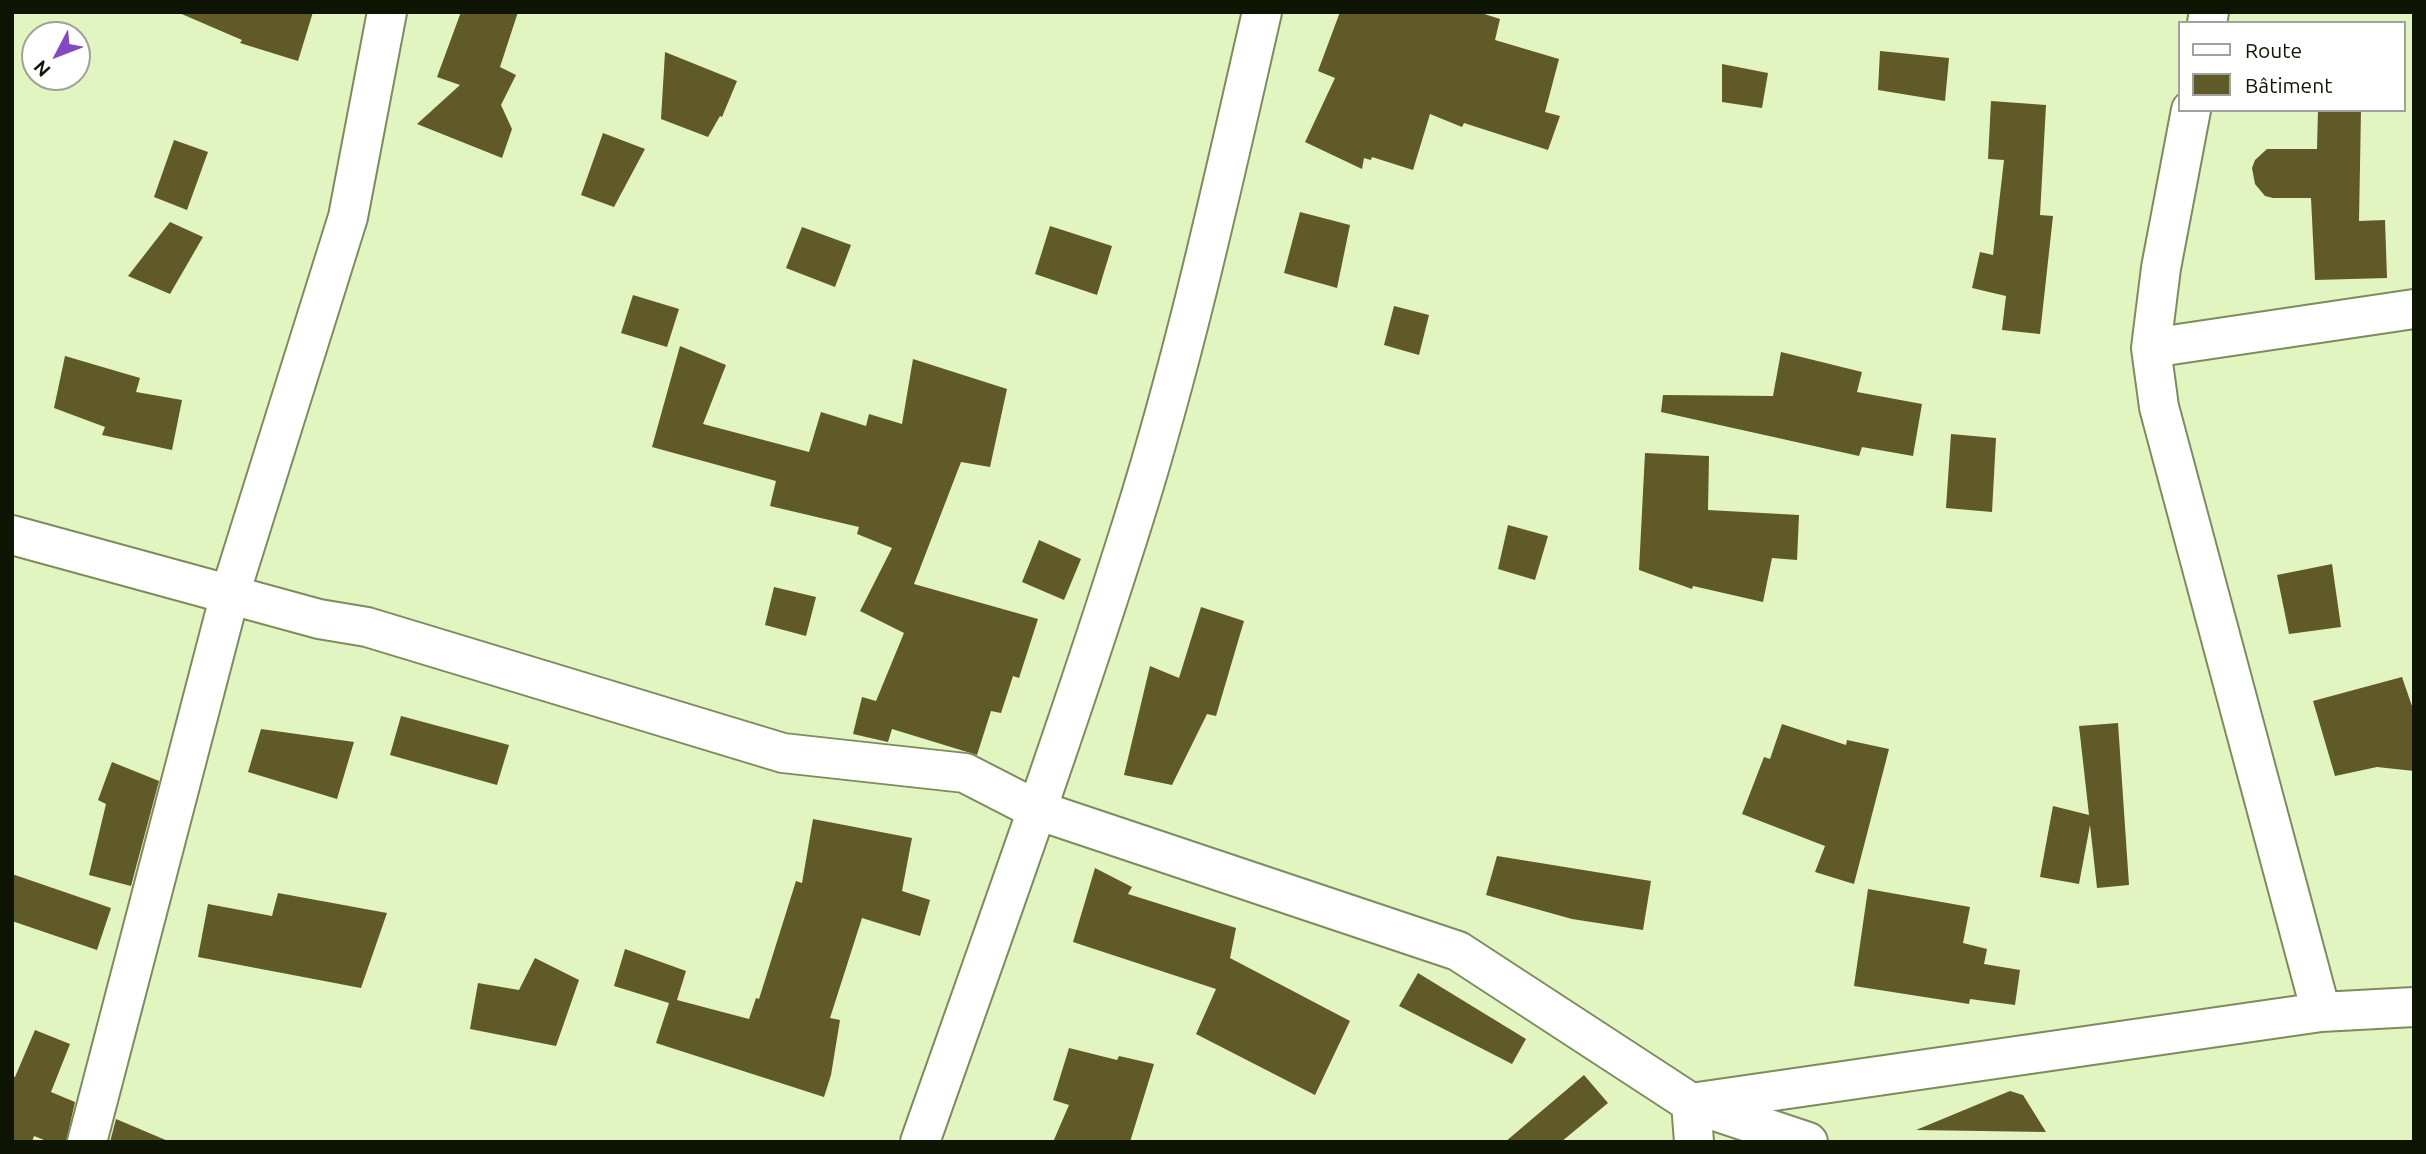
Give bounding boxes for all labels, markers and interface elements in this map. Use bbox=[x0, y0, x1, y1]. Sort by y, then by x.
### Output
north arrow bbox=[21, 21, 91, 91]
legend bbox=[2178, 21, 2405, 112]
text: Route bbox=[2245, 38, 2302, 62]
text: N bbox=[29, 56, 55, 81]
text: Bâtiment bbox=[2245, 73, 2332, 97]

